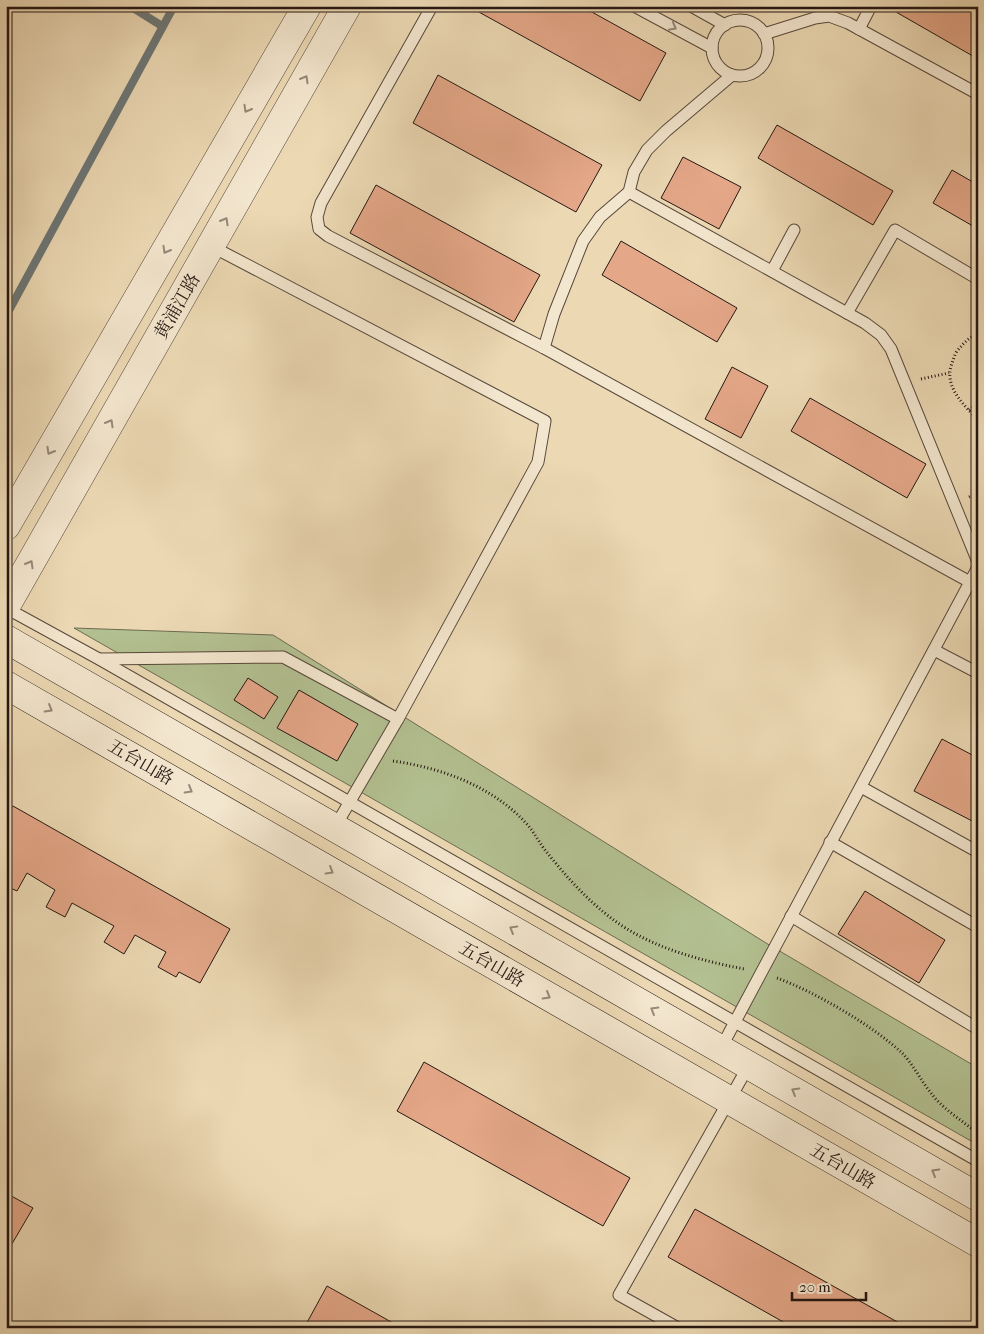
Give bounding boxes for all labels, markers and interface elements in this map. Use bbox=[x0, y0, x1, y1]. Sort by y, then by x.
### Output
one-way arrow bbox=[668, 21, 677, 31]
one-way arrow bbox=[299, 76, 309, 85]
one-way arrow bbox=[244, 104, 254, 113]
one-way arrow bbox=[219, 217, 229, 226]
one-way arrow bbox=[162, 244, 172, 253]
street label: 黄浦江路 bbox=[150, 270, 205, 343]
one-way arrow bbox=[104, 419, 114, 428]
one-way arrow bbox=[46, 446, 56, 455]
one-way arrow bbox=[24, 560, 34, 569]
one-way arrow bbox=[43, 703, 52, 713]
street label: 五台山路 bbox=[104, 735, 177, 790]
one-way arrow bbox=[184, 784, 193, 794]
one-way arrow bbox=[325, 865, 334, 875]
one-way arrow bbox=[509, 926, 518, 936]
street label: 五台山路 bbox=[455, 937, 528, 992]
one-way arrow bbox=[542, 989, 551, 999]
one-way arrow bbox=[650, 1006, 659, 1016]
one-way arrow bbox=[791, 1088, 800, 1098]
street label: 五台山路 bbox=[806, 1139, 879, 1194]
one-way arrow bbox=[932, 1169, 941, 1179]
scale bar bbox=[792, 1269, 865, 1301]
text: 20 m bbox=[799, 1278, 831, 1296]

